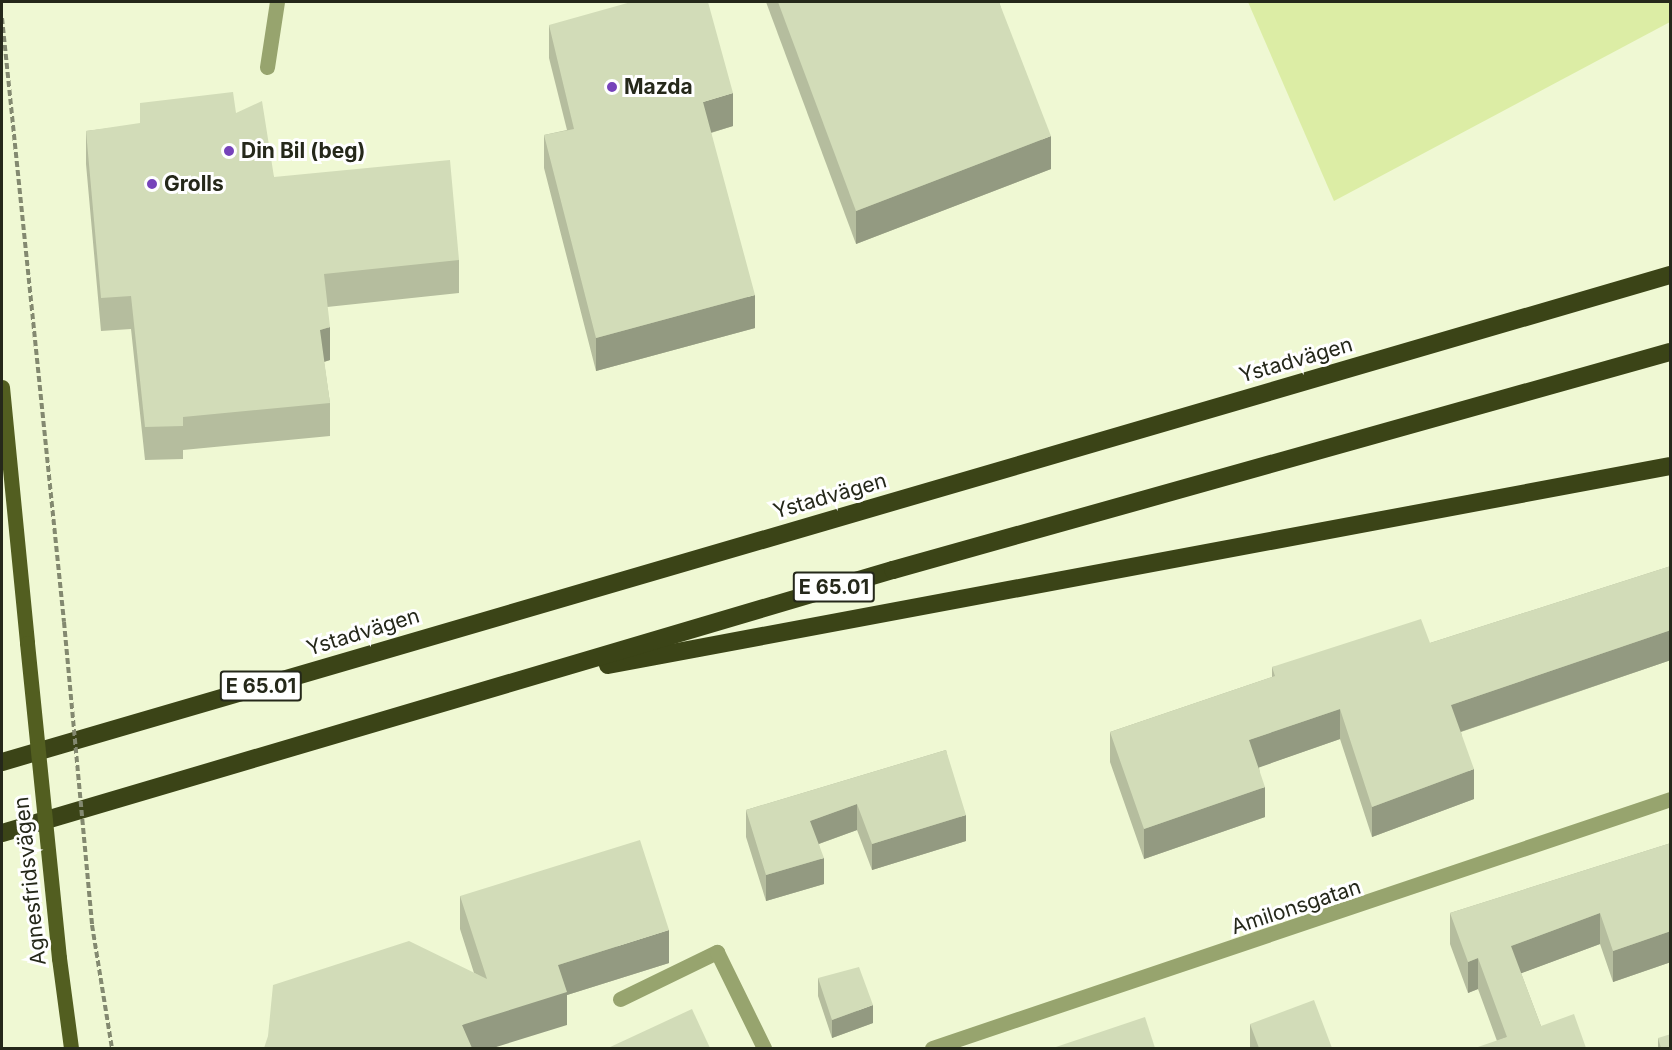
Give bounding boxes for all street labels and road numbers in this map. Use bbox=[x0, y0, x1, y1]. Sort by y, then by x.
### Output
street label: Ystadvägen bbox=[1236, 332, 1356, 388]
street label: Ystadvägen bbox=[770, 468, 890, 524]
road number: E 65.01 bbox=[792, 570, 876, 604]
street label: Ystadvägen bbox=[304, 603, 422, 661]
road number: E 65.01 bbox=[219, 669, 303, 703]
street label: Agnesfridsvägen bbox=[9, 796, 51, 966]
street label: Amilonsgatan bbox=[1228, 874, 1364, 940]

